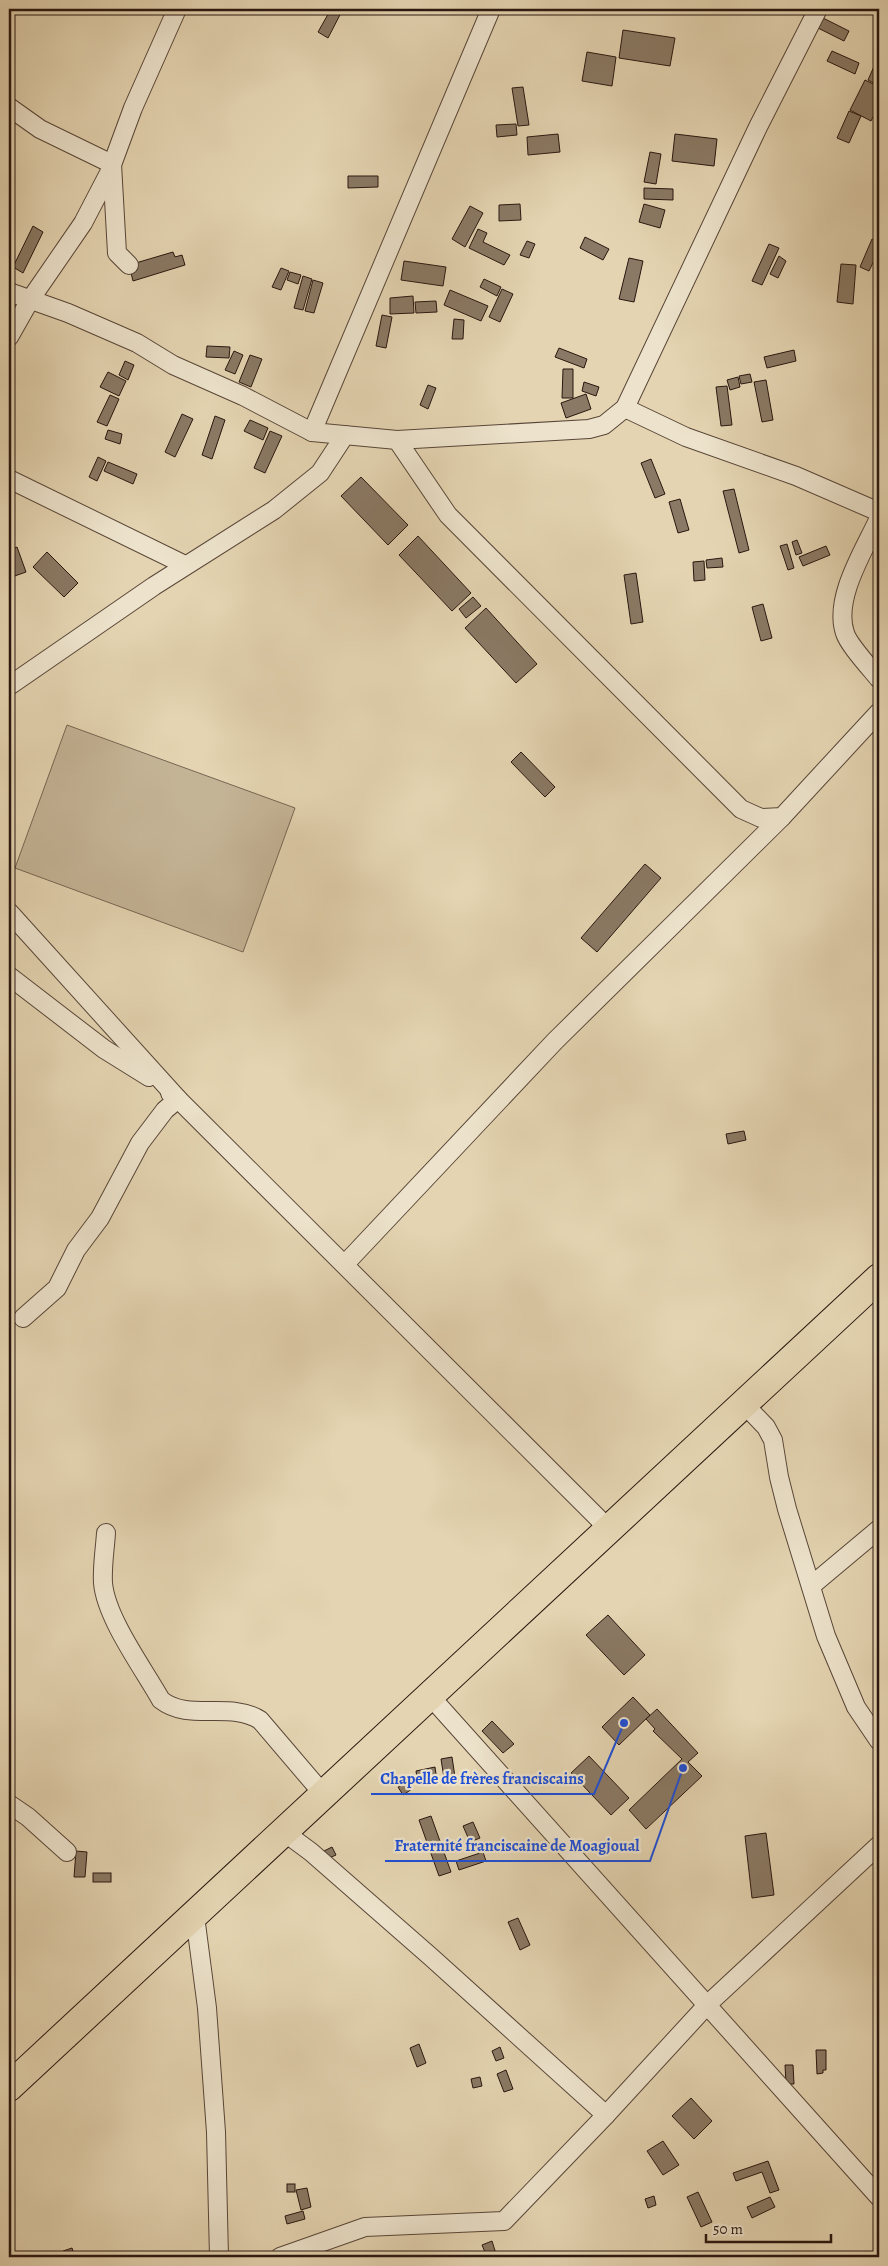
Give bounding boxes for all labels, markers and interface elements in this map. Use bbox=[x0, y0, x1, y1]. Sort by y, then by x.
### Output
callout: Chapelle de frères franciscains bbox=[371, 1763, 594, 1794]
text: Chapelle de frères franciscains bbox=[380, 1768, 584, 1790]
callout: Fraternité franciscaine de Moagjoual bbox=[385, 1830, 650, 1861]
text: Fraternité franciscaine de Moagjoual bbox=[394, 1835, 640, 1857]
scale bar bbox=[706, 2211, 830, 2243]
text: 50 m bbox=[713, 2219, 743, 2239]

